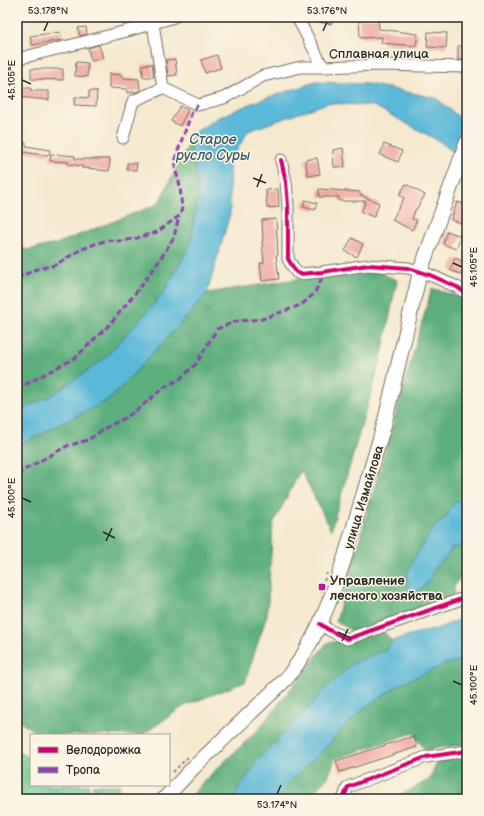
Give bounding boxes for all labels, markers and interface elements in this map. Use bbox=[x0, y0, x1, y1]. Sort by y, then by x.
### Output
text: 53.178°N bbox=[28, 5, 68, 17]
text: 53.176°N bbox=[307, 5, 347, 17]
street label: Сплавная улица bbox=[329, 46, 429, 62]
text: 45.105°E bbox=[6, 59, 18, 100]
water label: Старое русло Суры bbox=[175, 131, 250, 164]
text: 45.105°E bbox=[468, 246, 480, 287]
street label: улица Измайлова bbox=[341, 443, 387, 551]
text: 45.100°E bbox=[6, 477, 18, 518]
place label: Управление лесного хозяйства bbox=[329, 573, 443, 604]
marker: Управление лесного хозяйства bbox=[317, 582, 327, 592]
text: 45.100°E bbox=[468, 664, 480, 705]
legend bbox=[30, 734, 170, 786]
text: Велодорожка bbox=[66, 743, 141, 758]
text: Тропа bbox=[66, 763, 100, 778]
text: 53.174°N bbox=[257, 799, 297, 811]

